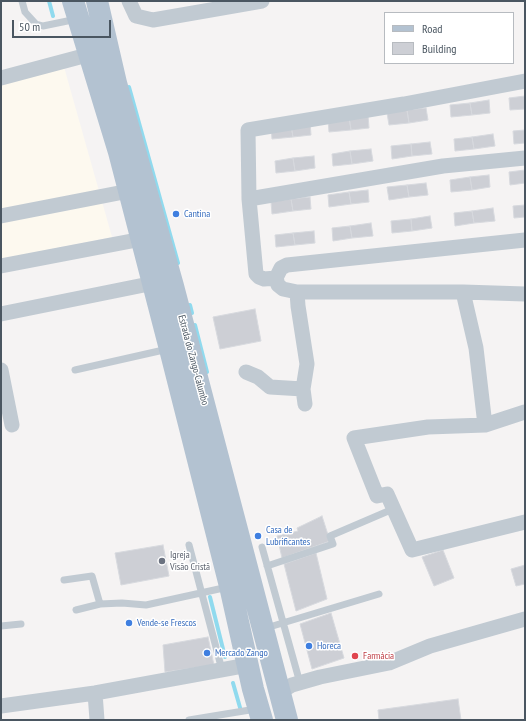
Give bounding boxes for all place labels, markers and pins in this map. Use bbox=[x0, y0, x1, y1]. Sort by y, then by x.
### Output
place label: Cantina bbox=[184, 208, 210, 220]
marker: Cantina bbox=[171, 209, 181, 219]
place label: Casa de Lubrificantes bbox=[266, 524, 310, 548]
marker: Casa de Lubrificantes bbox=[253, 531, 263, 541]
place label: Igreja Visão Cristã bbox=[170, 549, 210, 572]
marker: Igreja Visão Cristã bbox=[157, 556, 167, 566]
place label: Vende-se Frescos bbox=[137, 617, 196, 629]
marker: Vende-se Frescos bbox=[124, 618, 134, 628]
place label: Horeca bbox=[317, 640, 341, 652]
marker: Horeca bbox=[304, 641, 314, 651]
place label: Mercado Zango bbox=[215, 647, 268, 659]
marker: Mercado Zango bbox=[202, 648, 212, 658]
place label: Farmácia bbox=[363, 650, 394, 662]
marker: Farmácia bbox=[350, 651, 360, 661]

